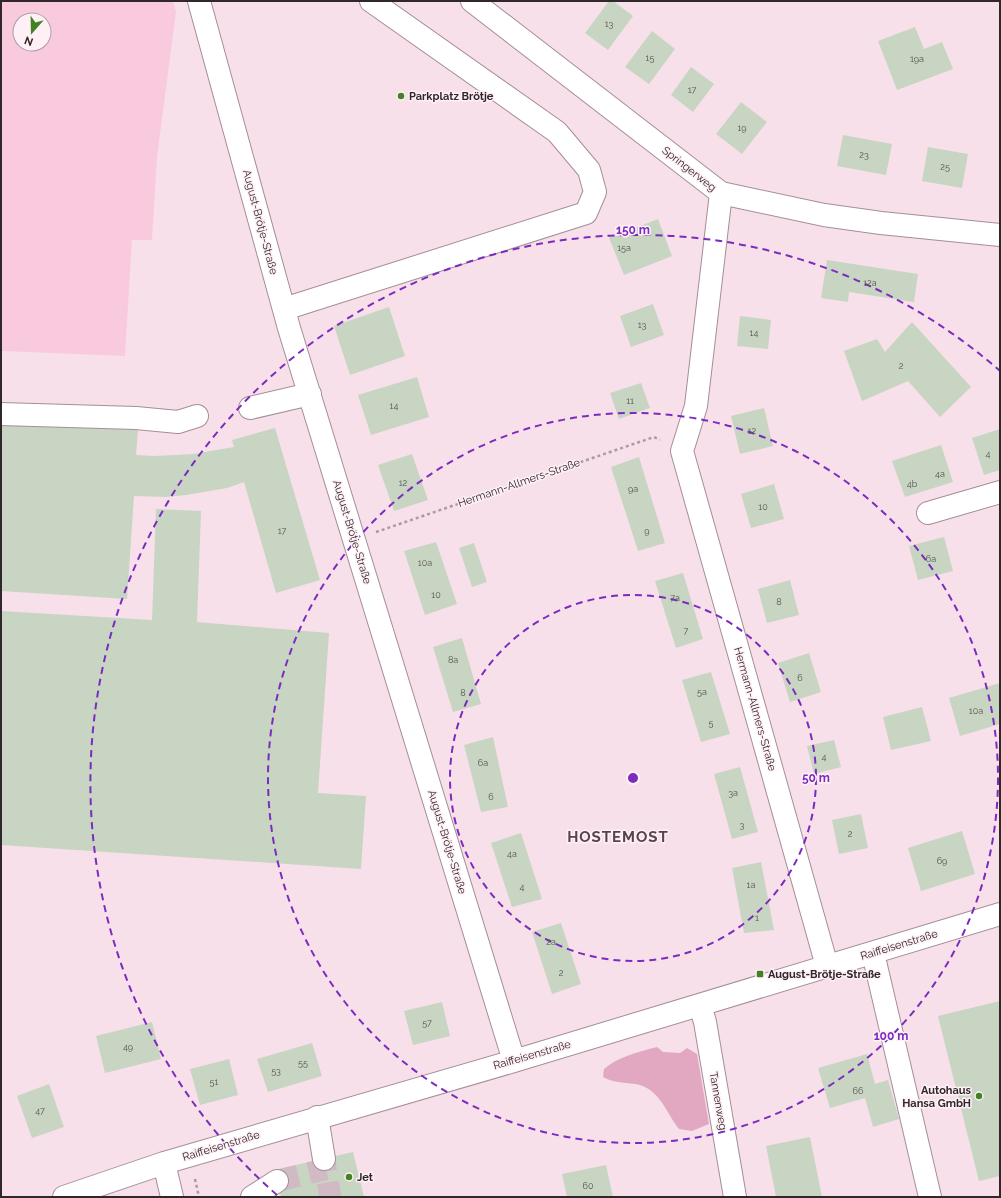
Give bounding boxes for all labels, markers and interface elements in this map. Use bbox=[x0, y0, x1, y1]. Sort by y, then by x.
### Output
north arrow bbox=[12, 12, 52, 52]
house number: 13 bbox=[605, 19, 614, 29]
text: N bbox=[23, 33, 35, 48]
house number: 15 bbox=[646, 53, 654, 63]
house number: 19a bbox=[910, 54, 924, 64]
house number: 17 bbox=[688, 85, 696, 95]
place label: Parkplatz Brötje bbox=[409, 90, 494, 103]
marker: Parkplatz Brötje bbox=[396, 91, 406, 101]
house number: 19 bbox=[737, 123, 747, 133]
street label: Springerweg bbox=[659, 144, 719, 194]
house number: 23 bbox=[859, 150, 869, 160]
house number: 25 bbox=[940, 162, 950, 172]
street label: August-Brötje-Straße bbox=[240, 168, 280, 276]
text: 150 m bbox=[616, 223, 650, 237]
house number: 15a bbox=[617, 243, 631, 253]
house number: 12a bbox=[863, 278, 877, 288]
house number: 13 bbox=[638, 320, 647, 330]
house number: 14 bbox=[750, 328, 758, 338]
house number: 2 bbox=[899, 361, 904, 371]
house number: 11 bbox=[626, 396, 634, 406]
house number: 14 bbox=[390, 401, 398, 411]
house number: 12 bbox=[748, 426, 757, 436]
house number: 4 bbox=[986, 449, 991, 459]
street label: Hermann-Allmers-Straße bbox=[456, 456, 582, 510]
house number: 4a bbox=[935, 469, 945, 479]
street label: August-Brötje-Straße bbox=[330, 478, 374, 586]
house number: 12 bbox=[399, 478, 408, 488]
house number: 4b bbox=[907, 479, 918, 489]
house number: 9a bbox=[628, 484, 638, 494]
house number: 10 bbox=[758, 502, 768, 512]
house number: 17 bbox=[278, 526, 286, 536]
house number: 9 bbox=[644, 526, 650, 536]
house number: 6a bbox=[926, 554, 936, 564]
house number: 10a bbox=[418, 558, 432, 568]
house number: 10 bbox=[431, 590, 441, 600]
house number: 7a bbox=[670, 593, 680, 603]
house number: 8 bbox=[776, 597, 782, 607]
house number: 7 bbox=[684, 626, 689, 636]
street label: Hermann-Allmers-Straße bbox=[731, 646, 779, 773]
house number: 8a bbox=[448, 655, 458, 665]
house number: 6 bbox=[797, 673, 803, 683]
house number: 5a bbox=[697, 687, 707, 697]
house number: 8 bbox=[460, 688, 466, 698]
house number: 10a bbox=[969, 706, 983, 716]
house number: 5 bbox=[709, 718, 714, 728]
house number: 4 bbox=[822, 752, 827, 762]
house number: 6a bbox=[478, 758, 488, 768]
centre of rings bbox=[626, 771, 640, 785]
text: 50 m bbox=[802, 771, 830, 785]
street label: August-Brötje-Straße bbox=[425, 788, 469, 896]
house number: 3a bbox=[728, 788, 738, 798]
house number: 6 bbox=[488, 792, 494, 802]
house number: 3 bbox=[740, 820, 745, 830]
district label: HOSTEMOST bbox=[567, 828, 669, 846]
house number: 2 bbox=[848, 829, 853, 839]
house number: 4a bbox=[507, 849, 517, 859]
house number: 69 bbox=[937, 856, 947, 866]
house number: 1a bbox=[747, 880, 755, 890]
house number: 4 bbox=[520, 882, 525, 892]
house number: 1 bbox=[755, 913, 759, 923]
street label: Raiffeisenstraße bbox=[859, 927, 940, 963]
house number: 2a bbox=[546, 937, 556, 947]
house number: 2 bbox=[559, 968, 564, 978]
place label: August-Brötje-Straße bbox=[768, 968, 881, 981]
marker: August-Brötje-Straße bbox=[755, 969, 765, 979]
house number: 57 bbox=[422, 1018, 432, 1028]
text: 100 m bbox=[874, 1029, 908, 1043]
street label: Raiffeisenstraße bbox=[492, 1038, 573, 1072]
house number: 49 bbox=[123, 1042, 133, 1052]
house number: 55 bbox=[298, 1058, 308, 1068]
house number: 53 bbox=[271, 1066, 281, 1076]
street label: Tannenweg bbox=[706, 1071, 730, 1131]
house number: 51 bbox=[210, 1077, 219, 1087]
place label: Autohaus Hansa GmbH bbox=[902, 1084, 972, 1110]
house number: 66 bbox=[853, 1086, 864, 1096]
marker: Autohaus Hansa GmbH bbox=[974, 1091, 984, 1101]
house number: 47 bbox=[35, 1106, 45, 1116]
street label: Raiffeisenstraße bbox=[181, 1128, 262, 1164]
place label: Jet bbox=[357, 1171, 374, 1184]
marker: Jet bbox=[344, 1172, 354, 1182]
house number: 60 bbox=[583, 1181, 594, 1191]

